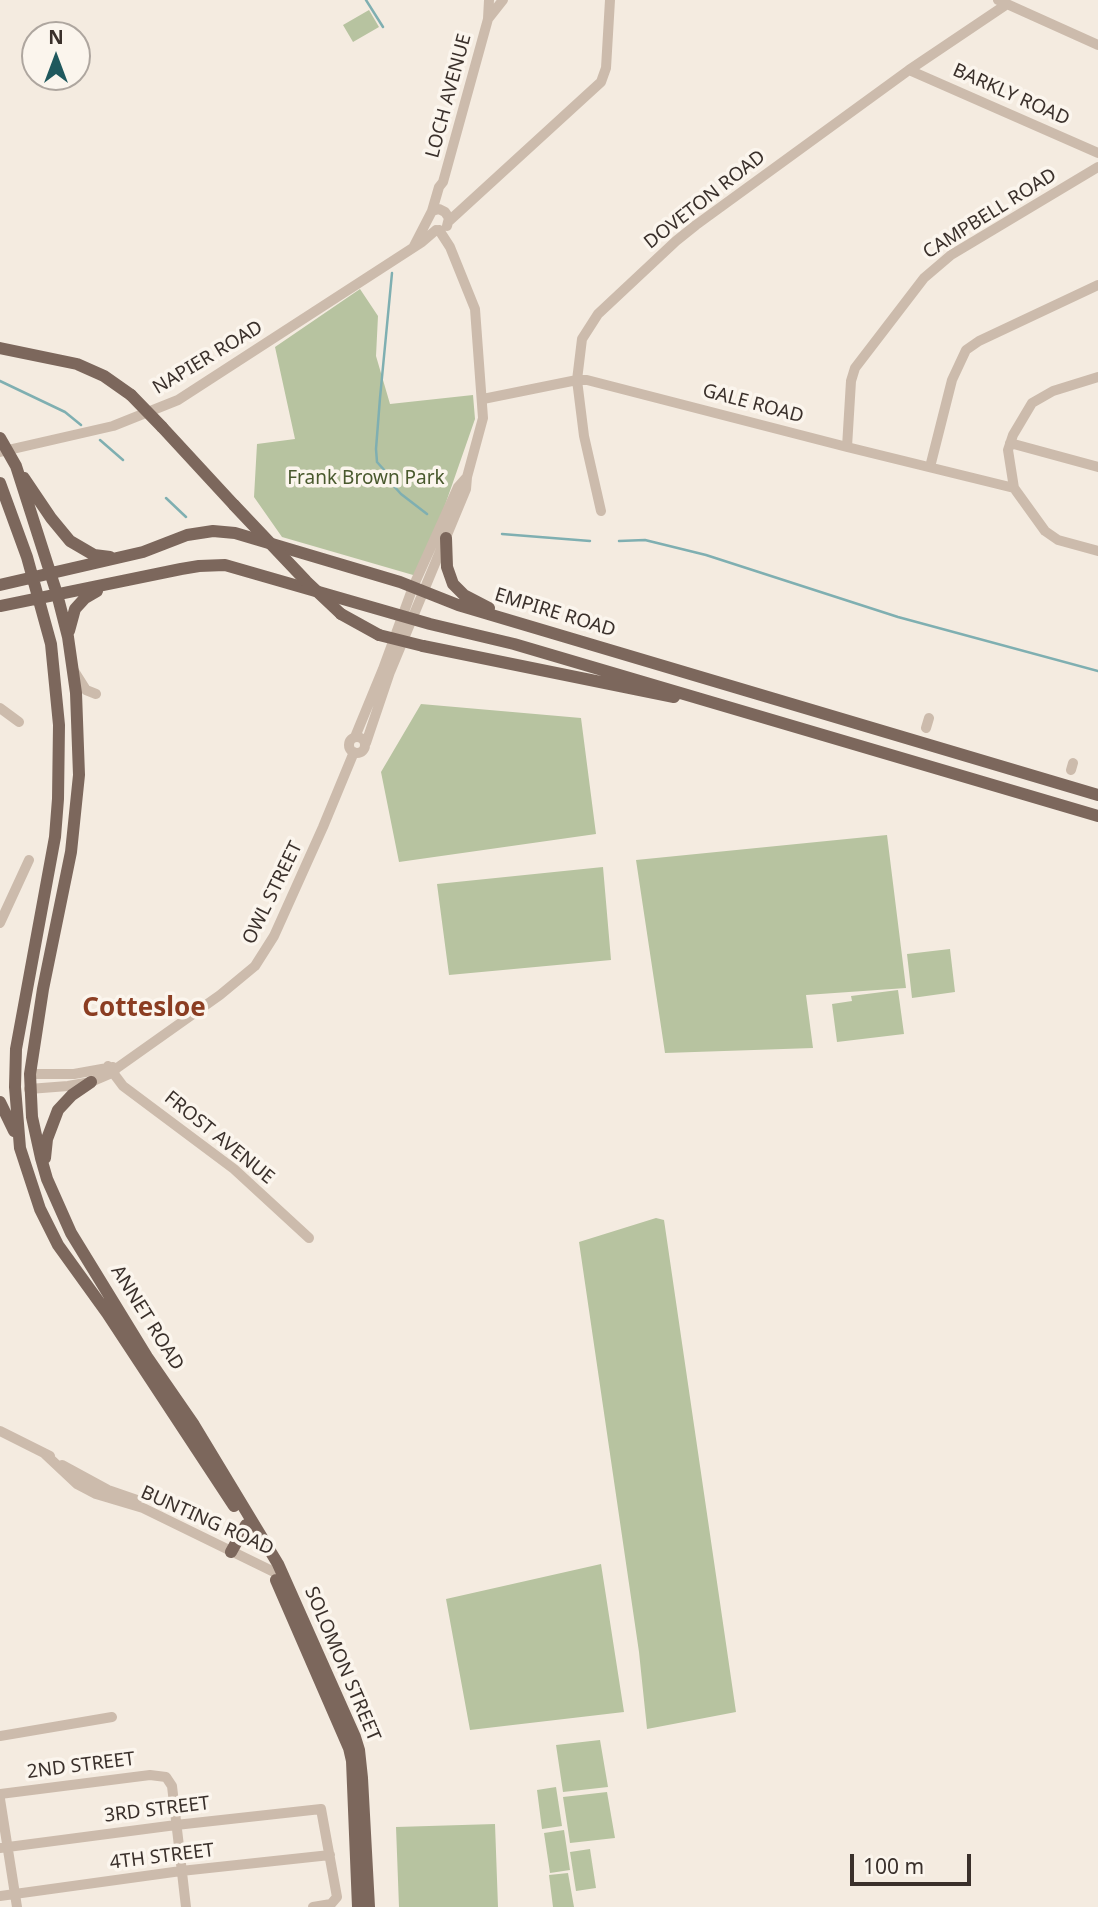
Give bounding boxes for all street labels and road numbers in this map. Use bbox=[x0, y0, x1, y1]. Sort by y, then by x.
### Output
street label: LOCH AVENUE bbox=[421, 31, 477, 161]
street label: BARKLY ROAD bbox=[949, 59, 1073, 131]
street label: DOVETON ROAD bbox=[640, 146, 770, 254]
street label: CAMPBELL ROAD bbox=[919, 164, 1061, 264]
street label: NAPIER ROAD bbox=[149, 316, 267, 400]
street label: GALE ROAD bbox=[700, 380, 806, 428]
street label: EMPIRE ROAD bbox=[492, 584, 618, 642]
street label: OWL STREET bbox=[238, 838, 308, 948]
street label: FROST AVENUE bbox=[159, 1087, 279, 1189]
street label: ANNET ROAD bbox=[106, 1261, 188, 1375]
street label: BUNTING ROAD bbox=[137, 1481, 277, 1561]
street label: SOLOMON STREET bbox=[299, 1583, 385, 1745]
street label: 2ND STREET bbox=[26, 1748, 136, 1784]
street label: 3RD STREET bbox=[103, 1792, 211, 1828]
street label: 4TH STREET bbox=[109, 1839, 215, 1875]

